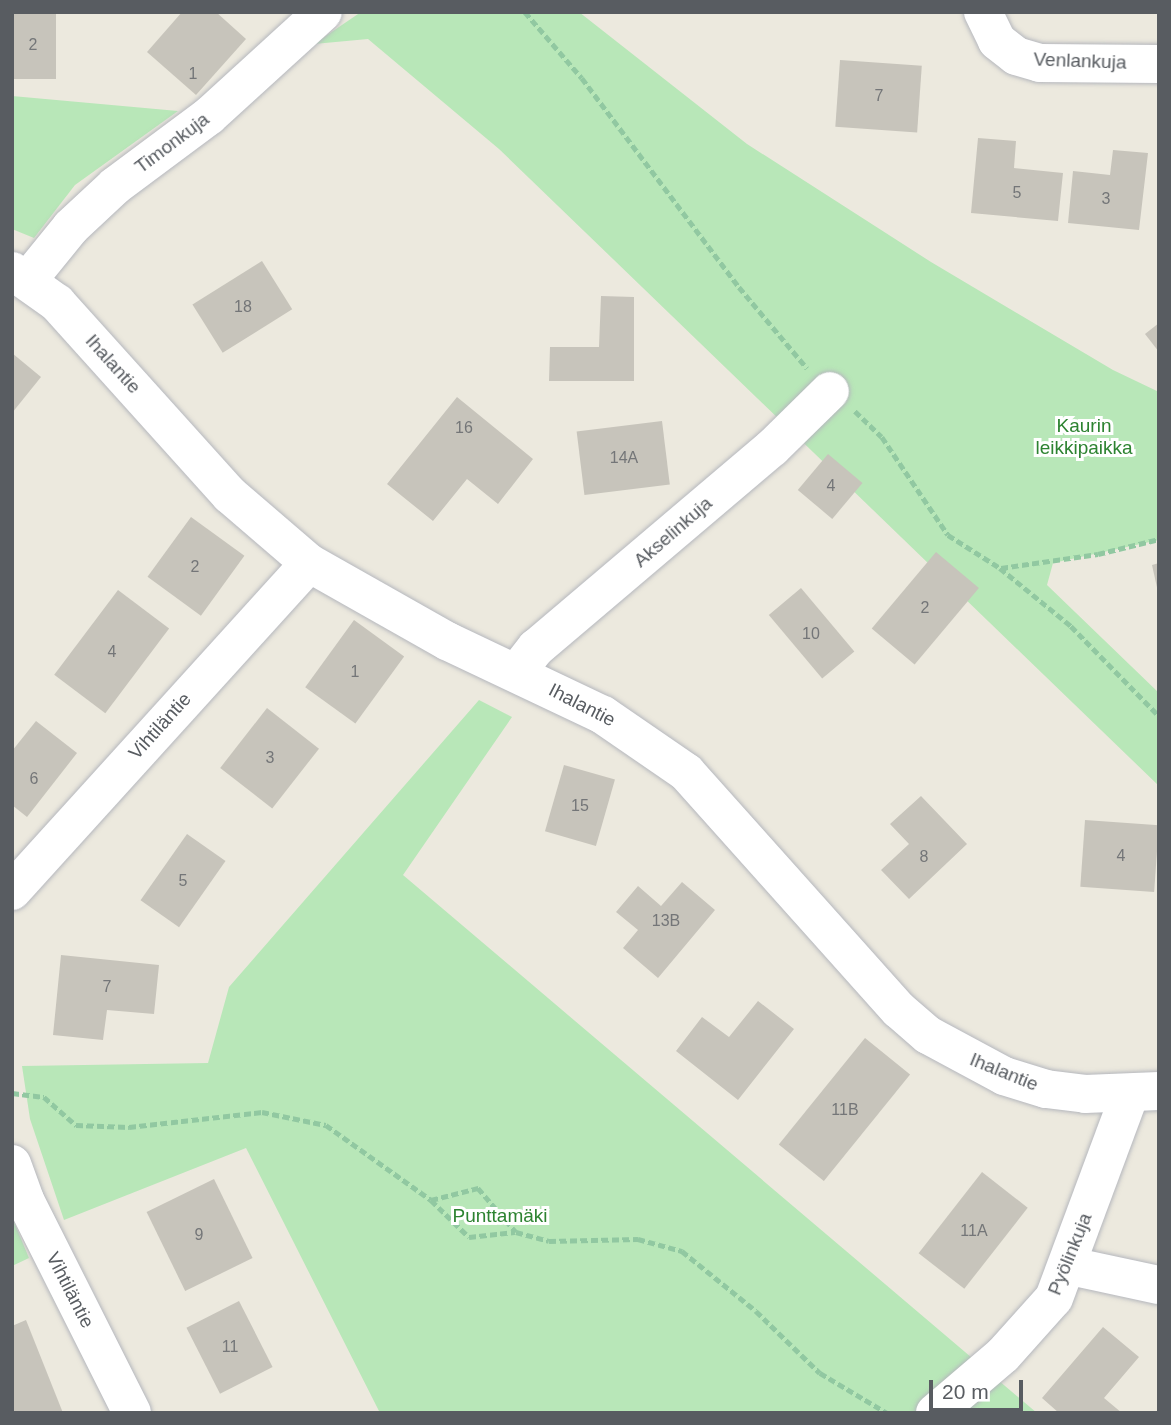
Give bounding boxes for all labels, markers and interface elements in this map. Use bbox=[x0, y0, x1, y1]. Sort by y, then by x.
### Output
house number: 2 bbox=[29, 35, 37, 55]
street label: Venlankuja bbox=[1033, 48, 1127, 74]
house number: 1 bbox=[189, 64, 197, 84]
house number: 7 bbox=[875, 86, 883, 106]
street label: Timonkuja bbox=[130, 108, 214, 178]
house number: 5 bbox=[1013, 183, 1021, 203]
house number: 3 bbox=[1102, 189, 1110, 209]
house number: 18 bbox=[234, 297, 252, 317]
street label: Ihalantie bbox=[80, 330, 146, 398]
park label: Kaurin leikkipaikka bbox=[1035, 415, 1133, 459]
house number: 16 bbox=[455, 418, 473, 438]
house number: 14A bbox=[610, 448, 638, 468]
house number: 4 bbox=[827, 476, 835, 496]
street label: Akselinkuja bbox=[629, 492, 717, 572]
house number: 2 bbox=[191, 557, 199, 577]
house number: 2 bbox=[921, 598, 929, 618]
house number: 10 bbox=[802, 624, 820, 644]
house number: 4 bbox=[108, 642, 116, 662]
house number: 1 bbox=[351, 662, 359, 682]
street label: Ihalantie bbox=[545, 679, 619, 731]
street label: Vihtiläntie bbox=[124, 688, 196, 764]
house number: 3 bbox=[266, 748, 274, 768]
house number: 6 bbox=[30, 769, 38, 789]
house number: 15 bbox=[571, 796, 589, 816]
house number: 4 bbox=[1117, 846, 1125, 866]
house number: 8 bbox=[920, 847, 928, 867]
house number: 5 bbox=[179, 871, 187, 891]
house number: 13B bbox=[652, 911, 680, 931]
house number: 7 bbox=[103, 977, 111, 997]
street label: Ihalantie bbox=[966, 1048, 1042, 1096]
house number: 11B bbox=[831, 1100, 859, 1120]
park label: Punttamäki bbox=[452, 1205, 548, 1227]
street label: Pyölinkuja bbox=[1043, 1210, 1097, 1298]
house number: 11A bbox=[960, 1221, 988, 1241]
house number: 9 bbox=[195, 1225, 203, 1245]
street label: Vihtiläntie bbox=[41, 1248, 99, 1332]
house number: 11 bbox=[222, 1337, 238, 1357]
scale bar bbox=[933, 1366, 1028, 1410]
text: 20 m bbox=[942, 1380, 989, 1403]

